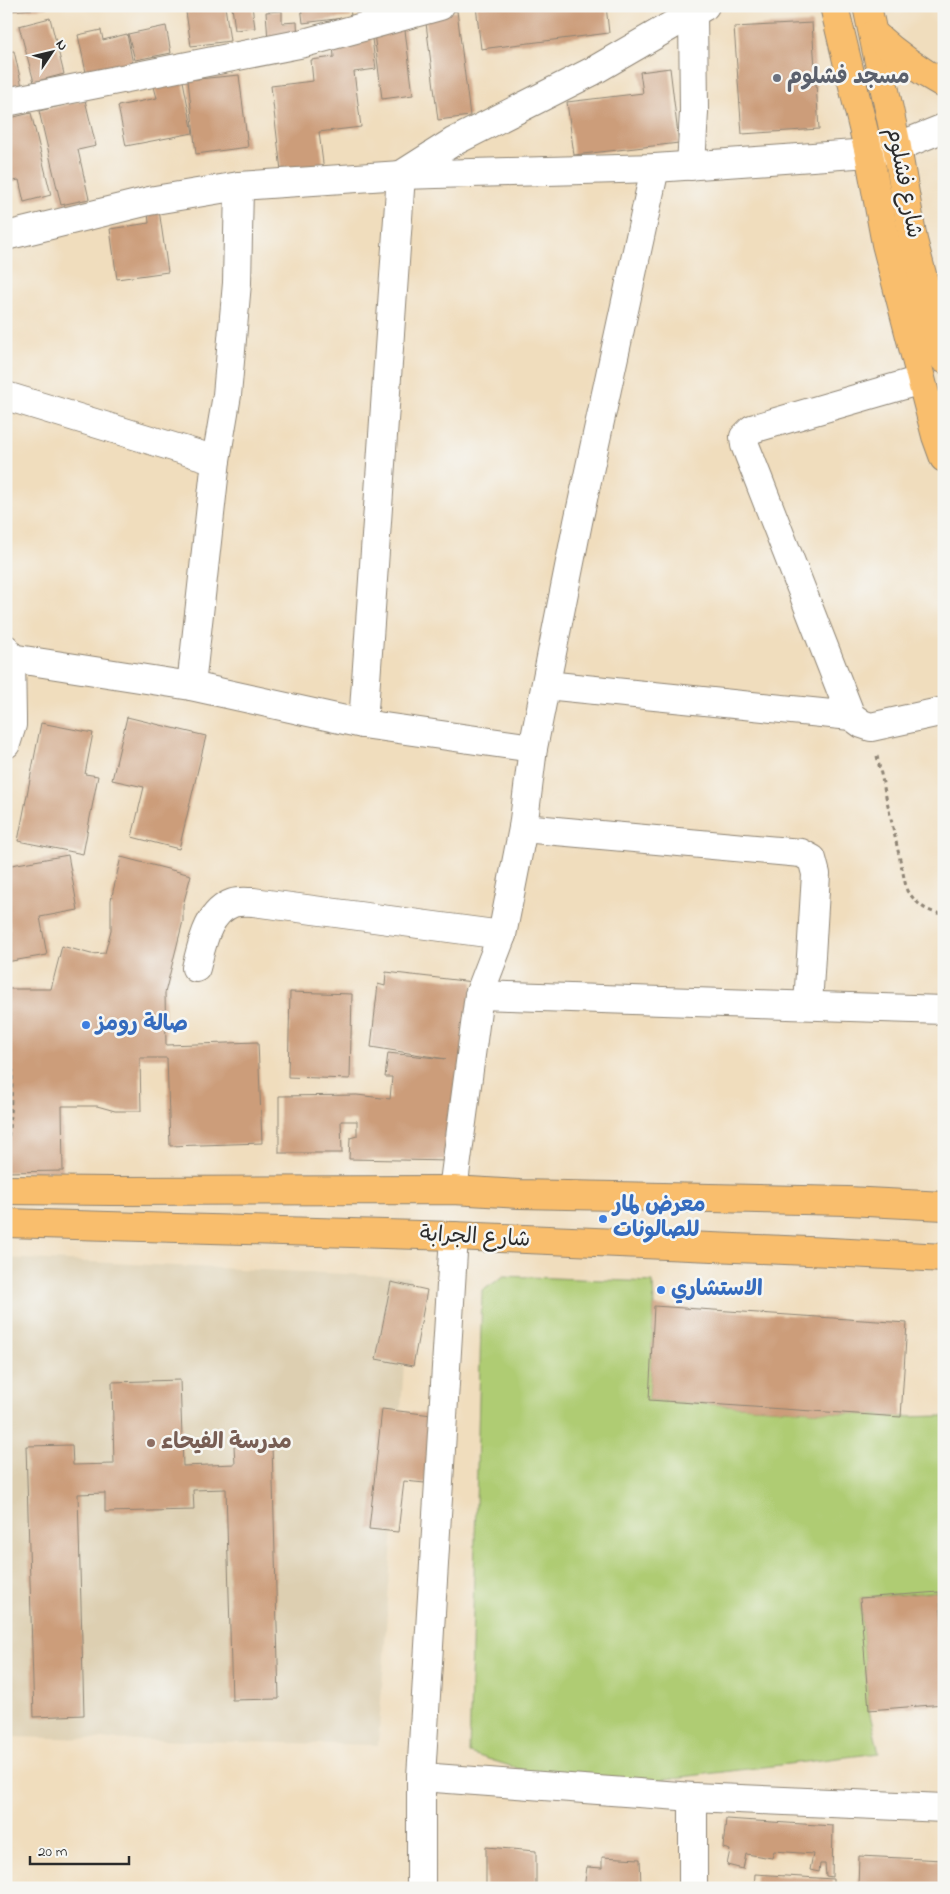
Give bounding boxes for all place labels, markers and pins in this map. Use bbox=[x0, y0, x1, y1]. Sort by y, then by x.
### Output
place label: مسجد فشلوم bbox=[787, 62, 910, 94]
marker: مسجد فشلوم bbox=[771, 72, 783, 84]
place label: صالة رومز bbox=[94, 1009, 188, 1041]
marker: صالة رومز bbox=[80, 1019, 92, 1031]
place label: معرض لمار للصالونات bbox=[611, 1190, 706, 1247]
marker: معرض لمار للصالونات bbox=[597, 1213, 609, 1225]
place label: الاستشاري bbox=[671, 1274, 763, 1306]
marker: الاستشاري bbox=[655, 1284, 667, 1296]
place label: مدرسة الفيحاء bbox=[161, 1427, 292, 1459]
marker: مدرسة الفيحاء bbox=[145, 1437, 157, 1449]

